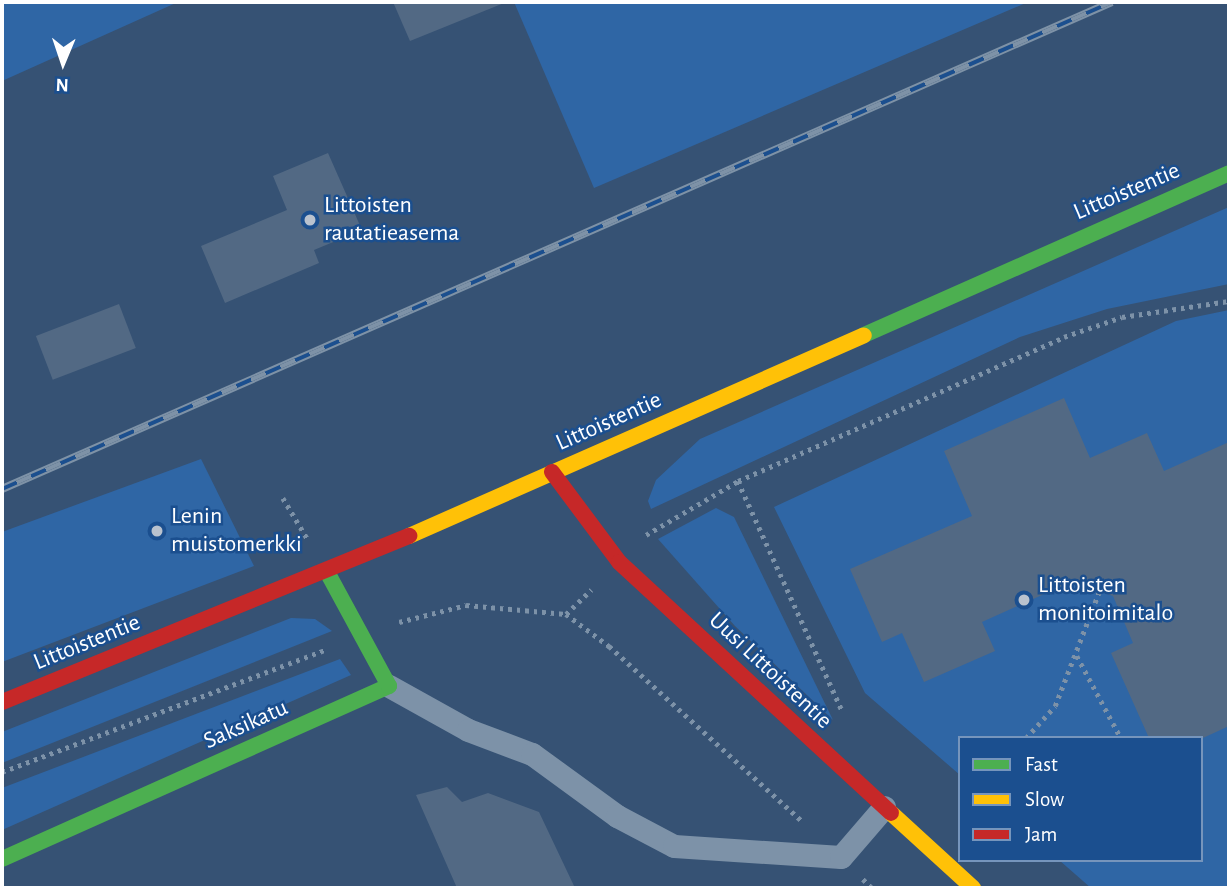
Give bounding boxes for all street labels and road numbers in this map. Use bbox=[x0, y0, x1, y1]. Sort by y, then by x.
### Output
street label: Littoistentie bbox=[1070, 157, 1184, 227]
street label: Littoistentie bbox=[552, 386, 666, 458]
street label: Uusi Littoistentie bbox=[702, 606, 838, 736]
street label: Littoistentie bbox=[29, 609, 145, 677]
street label: Saksikatu bbox=[199, 694, 293, 756]

